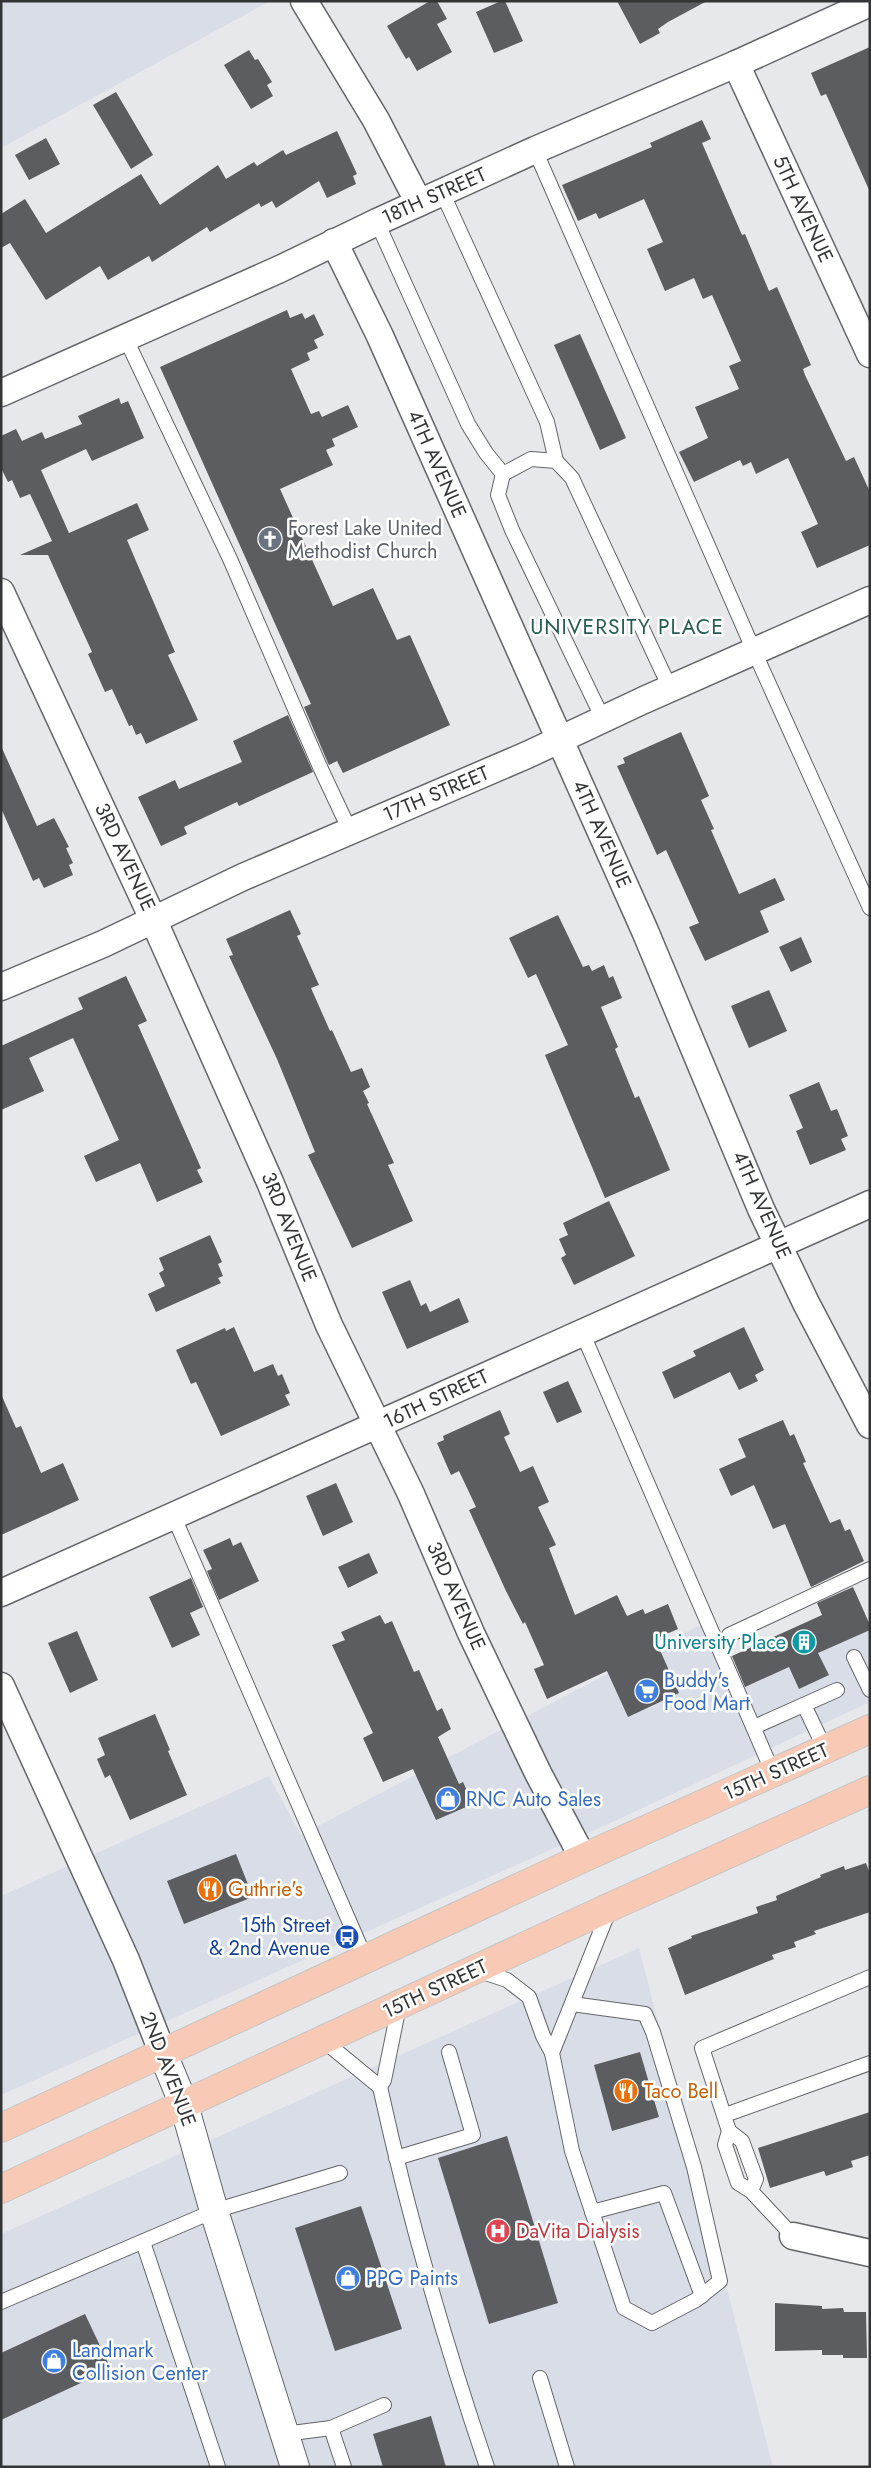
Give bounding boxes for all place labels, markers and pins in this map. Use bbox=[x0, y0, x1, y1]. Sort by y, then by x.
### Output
place label: Forest Lake United Methodist Church bbox=[288, 514, 442, 566]
church icon: Forest Lake United Methodist Church bbox=[257, 526, 283, 552]
place label: University Place bbox=[654, 1628, 786, 1657]
building icon: University Place bbox=[791, 1629, 817, 1655]
place label: Buddy's Food Mart bbox=[664, 1666, 750, 1718]
supermarket icon: Buddy's Food Mart bbox=[634, 1678, 660, 1704]
place label: RNC Auto Sales bbox=[466, 1785, 601, 1814]
shop icon: RNC Auto Sales bbox=[435, 1786, 461, 1812]
place label: Guthrie's bbox=[228, 1875, 303, 1904]
restaurant icon: Guthrie's bbox=[197, 1876, 223, 1902]
place label: 15th Street & 2nd Avenue bbox=[209, 1911, 330, 1963]
bus stop icon: 15th Street & 2nd Avenue bbox=[334, 1924, 360, 1950]
place label: Taco Bell bbox=[644, 2077, 718, 2106]
restaurant icon: Taco Bell bbox=[613, 2078, 639, 2104]
place label: DaVita Dialysis bbox=[516, 2217, 640, 2246]
hospital icon: DaVita Dialysis bbox=[485, 2218, 511, 2244]
place label: PPG Paints bbox=[366, 2264, 458, 2293]
shop icon: PPG Paints bbox=[335, 2265, 361, 2291]
place label: Landmark Collision Center bbox=[72, 2336, 208, 2388]
shop icon: Landmark Collision Center bbox=[41, 2348, 67, 2374]

